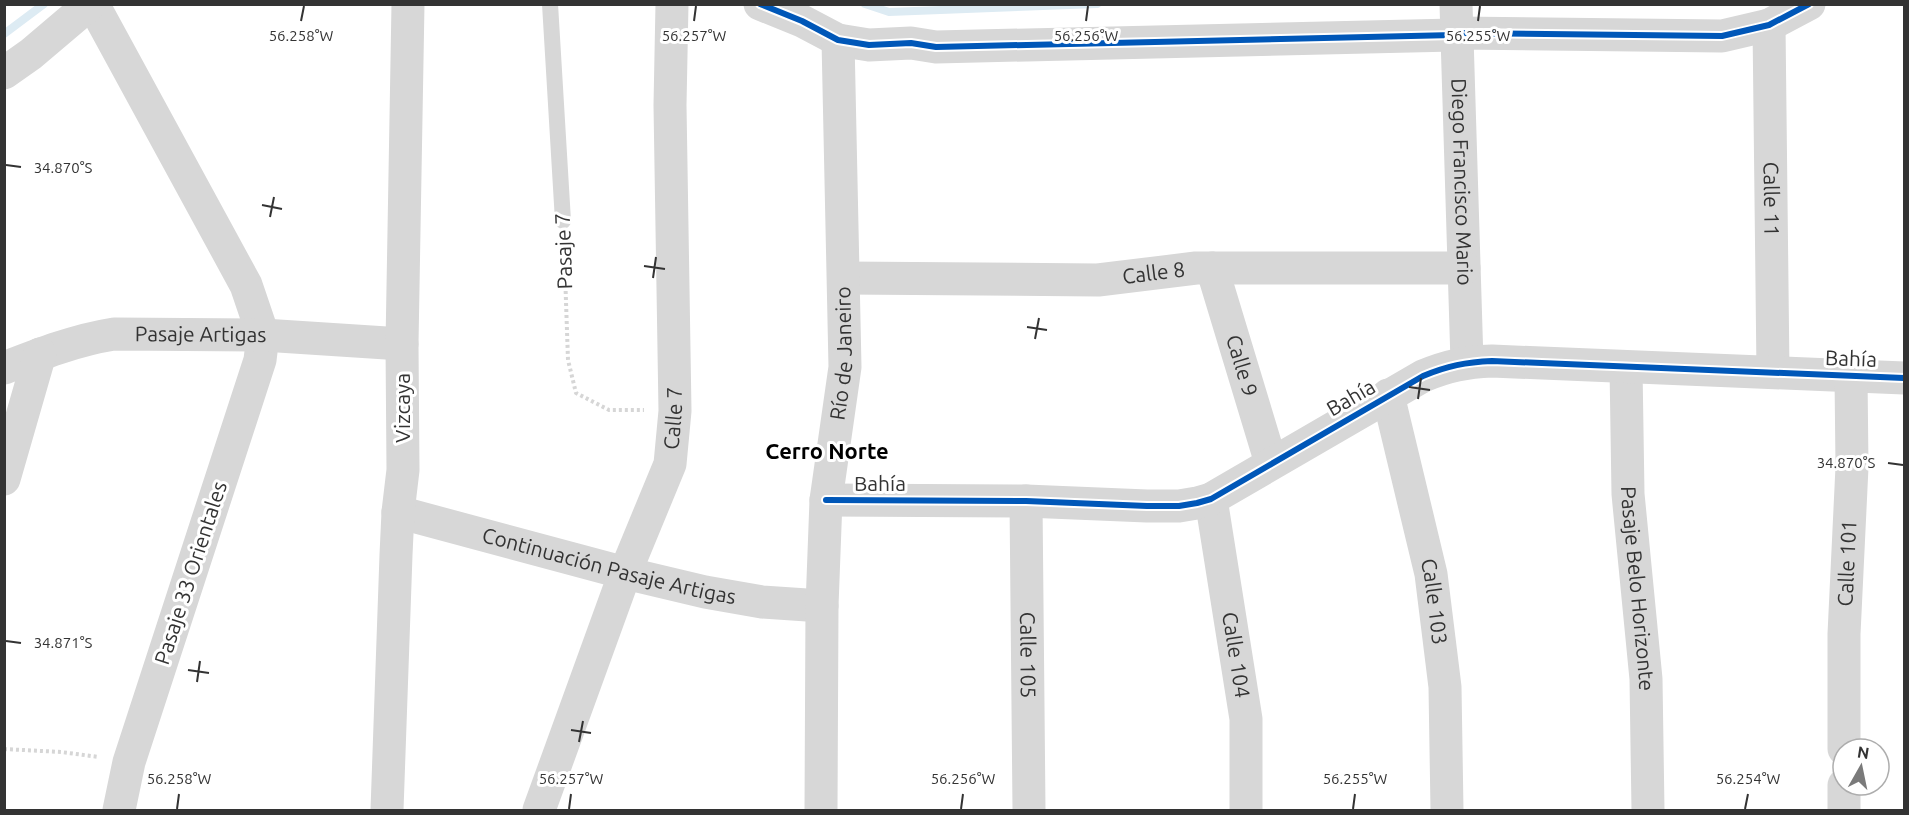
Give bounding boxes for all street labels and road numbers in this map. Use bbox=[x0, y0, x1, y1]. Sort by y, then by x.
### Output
street label: Diego Francisco Mario bbox=[1447, 78, 1478, 286]
street label: Calle 11 bbox=[1760, 161, 1784, 237]
street label: Pasaje 7 bbox=[550, 212, 576, 290]
street label: Calle 8 bbox=[1121, 256, 1186, 288]
street label: Río de Janeiro bbox=[825, 286, 857, 422]
street label: Pasaje Artigas bbox=[135, 321, 267, 346]
street label: Calle 9 bbox=[1222, 332, 1263, 399]
street label: Bahía bbox=[1825, 345, 1877, 371]
street label: Vizcaya bbox=[390, 373, 414, 443]
street label: Bahía bbox=[1322, 374, 1379, 421]
street label: Calle 7 bbox=[658, 387, 686, 451]
street label: Bahía bbox=[854, 471, 906, 495]
street label: Pasaje 33 Orientales bbox=[149, 478, 231, 667]
street label: Pasaje Belo Horizonte bbox=[1617, 486, 1659, 691]
street label: Calle 101 bbox=[1832, 519, 1860, 607]
street label: Continuación Pasaje Artigas bbox=[480, 522, 738, 608]
street label: Calle 103 bbox=[1417, 556, 1453, 646]
street label: Calle 104 bbox=[1218, 610, 1255, 700]
street label: Calle 105 bbox=[1016, 612, 1041, 698]

